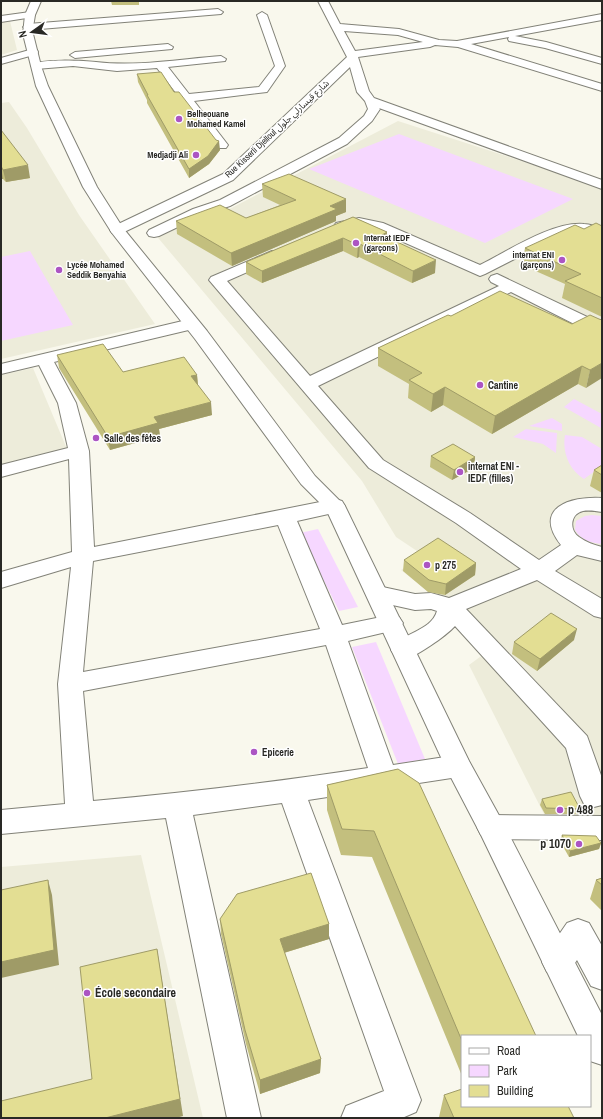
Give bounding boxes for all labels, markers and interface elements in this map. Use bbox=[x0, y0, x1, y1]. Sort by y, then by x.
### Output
north arrow bbox=[12, 12, 52, 52]
text: N bbox=[15, 30, 30, 39]
street label: Rue Kisserli Djelloul شارع قيسارلي جلول bbox=[222, 77, 332, 181]
place label: Belheouane Mohamed Kamel bbox=[187, 108, 246, 130]
marker: Belheouane Mohamed Kamel bbox=[174, 114, 184, 124]
place label: Medjadji Ali bbox=[147, 149, 188, 161]
marker: Medjadji Ali bbox=[191, 150, 201, 160]
place label: Internat IEDF (garçons) bbox=[364, 232, 410, 254]
marker: Internat IEDF (garçons) bbox=[351, 238, 361, 248]
place label: internat ENI (garçons) bbox=[513, 249, 555, 271]
marker: internat ENI (garçons) bbox=[557, 255, 567, 265]
place label: Lycée Mohamed Seddik Benyahia bbox=[67, 259, 127, 281]
marker: Lycée Mohamed Seddik Benyahia bbox=[54, 265, 64, 275]
place label: Cantine bbox=[488, 379, 519, 392]
marker: Cantine bbox=[475, 380, 485, 390]
place label: Salle des fêtes bbox=[104, 432, 161, 445]
marker: Salle des fêtes bbox=[91, 433, 101, 443]
place label: internat ENI - IEDF (filles) bbox=[468, 460, 519, 485]
marker: internat ENI - IEDF (filles) bbox=[455, 467, 465, 477]
place label: p 275 bbox=[435, 559, 456, 572]
marker: p 275 bbox=[422, 560, 432, 570]
place label: Epicerie bbox=[262, 746, 294, 759]
marker: Epicerie bbox=[249, 747, 259, 757]
place label: p 488 bbox=[568, 802, 594, 818]
marker: p 488 bbox=[555, 805, 565, 815]
place label: p 1070 bbox=[540, 836, 572, 852]
marker: p 1070 bbox=[574, 839, 584, 849]
place label: École secondaire bbox=[95, 985, 176, 1001]
marker: École secondaire bbox=[82, 988, 92, 998]
legend bbox=[461, 1035, 591, 1107]
text: Road bbox=[497, 1043, 521, 1059]
text: Park bbox=[497, 1063, 517, 1079]
text: Building bbox=[497, 1083, 534, 1099]

